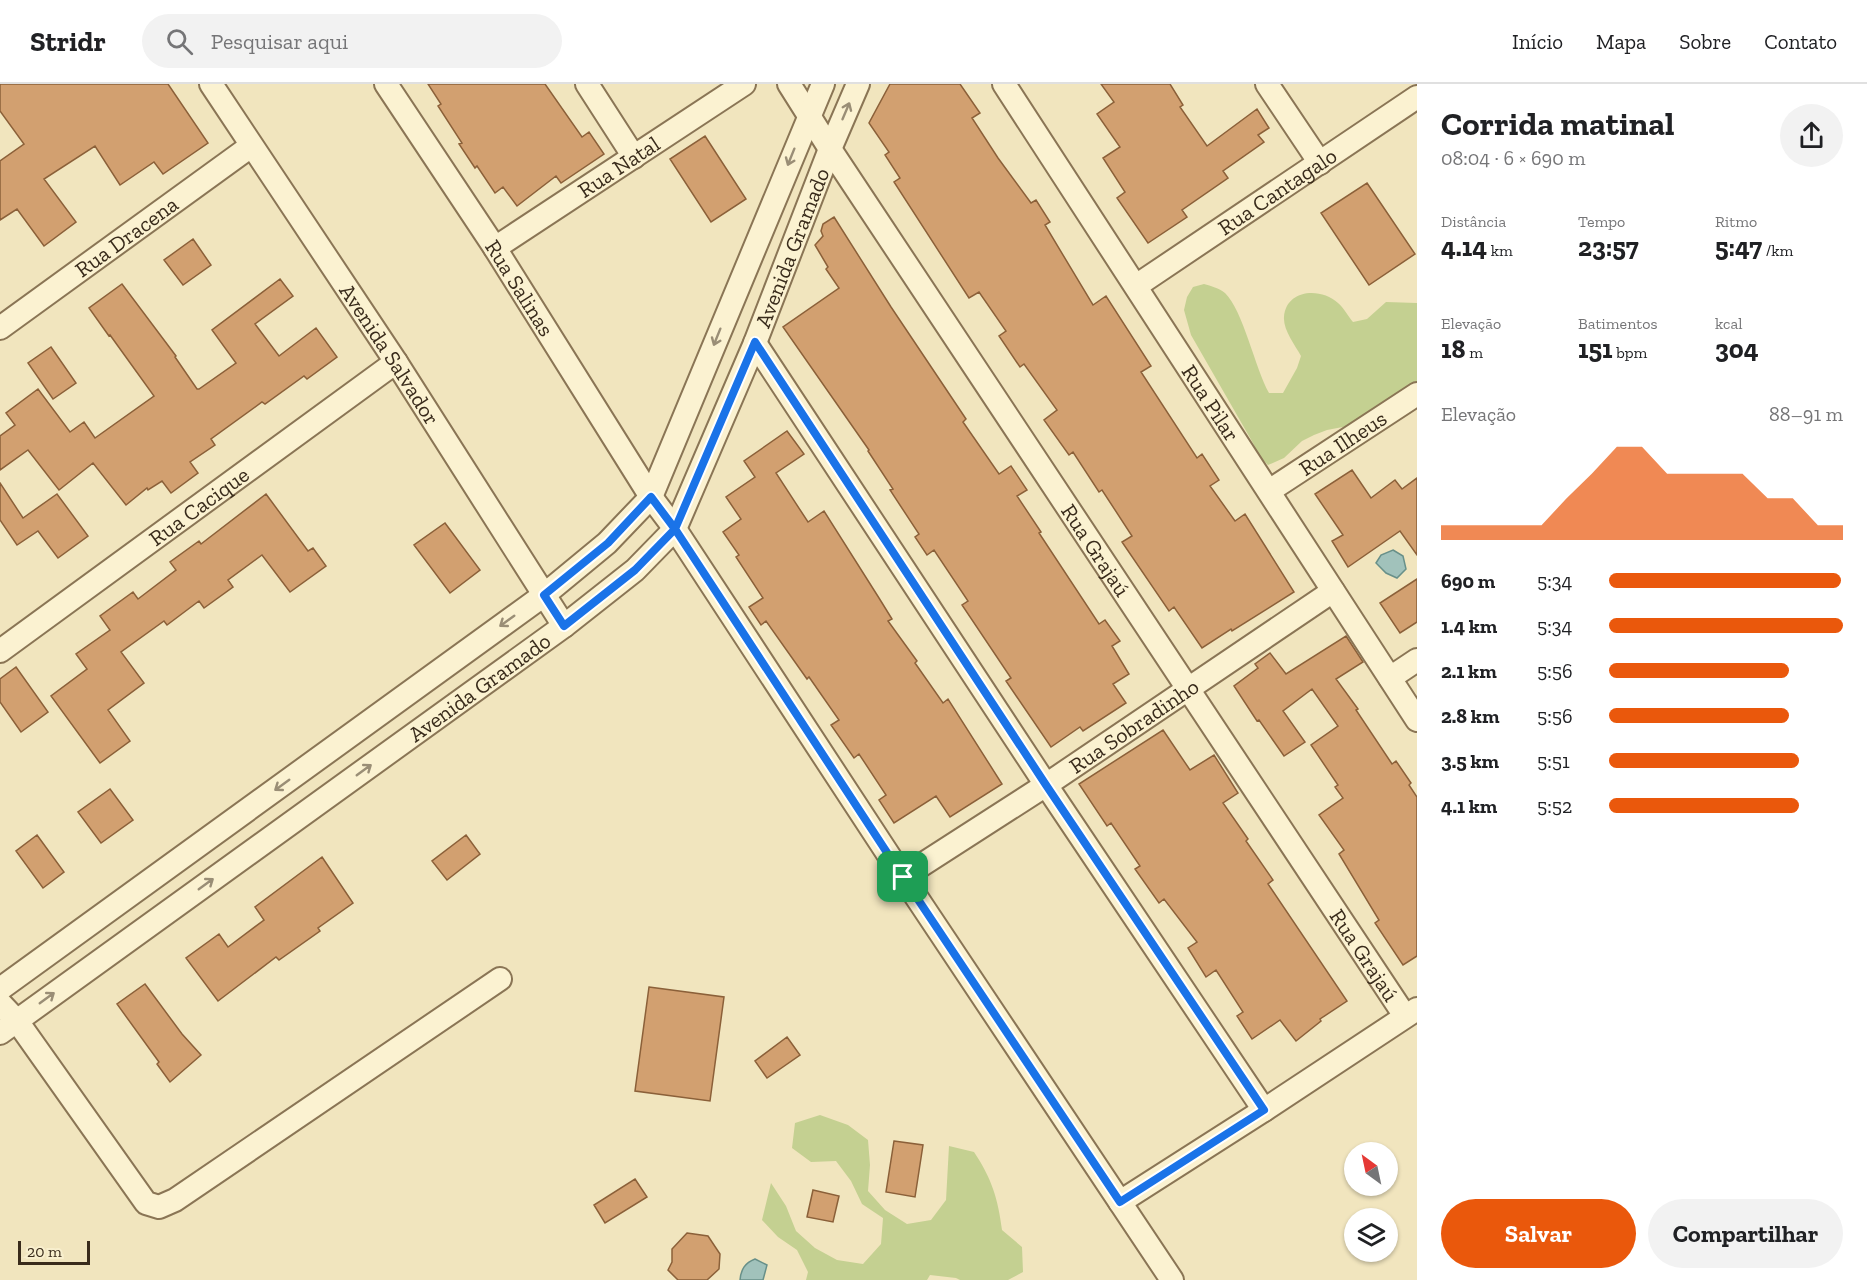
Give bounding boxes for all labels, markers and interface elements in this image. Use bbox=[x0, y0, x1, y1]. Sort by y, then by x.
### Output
search box bbox=[142, 14, 562, 68]
text: Stridr bbox=[30, 25, 106, 58]
icon: search bbox=[163, 25, 196, 58]
text: Pesquisar aqui bbox=[211, 28, 348, 55]
text: Início bbox=[1512, 29, 1563, 54]
text: Mapa bbox=[1596, 29, 1646, 54]
text: Sobre bbox=[1679, 29, 1731, 54]
text: Contato bbox=[1764, 29, 1837, 54]
one-way arrow bbox=[841, 103, 852, 121]
text: Corrida matinal bbox=[1441, 104, 1674, 143]
button: share bbox=[1780, 104, 1843, 167]
street label: Rua Natal bbox=[573, 130, 665, 204]
street label: Rua Cantagalo bbox=[1213, 142, 1342, 241]
text: 08:04 · 6 × 690 m bbox=[1441, 146, 1586, 170]
one-way arrow bbox=[785, 147, 796, 166]
street label: Avenida Gramado bbox=[749, 164, 835, 331]
street label: Rua Dracena bbox=[70, 190, 184, 283]
text: Distância bbox=[1441, 212, 1506, 231]
text: Tempo bbox=[1578, 212, 1625, 231]
text: Ritmo bbox=[1715, 212, 1757, 231]
text: 4.14 bbox=[1441, 231, 1487, 263]
text: 23:57 bbox=[1578, 231, 1639, 263]
text: 5:47 bbox=[1715, 231, 1762, 263]
street label: Rua Salinas bbox=[479, 235, 560, 341]
text: km bbox=[1487, 241, 1513, 260]
text: /km bbox=[1762, 241, 1793, 260]
street label: Avenida Salvador bbox=[334, 279, 445, 430]
text: Elevação bbox=[1441, 314, 1501, 333]
text: Batimentos bbox=[1578, 314, 1657, 333]
text: kcal bbox=[1715, 314, 1742, 333]
one-way arrow bbox=[711, 327, 722, 346]
text: 18 bbox=[1441, 333, 1466, 365]
text: 151 bbox=[1578, 333, 1613, 365]
text: 304 bbox=[1715, 333, 1759, 365]
text: m bbox=[1466, 343, 1483, 362]
text: bpm bbox=[1613, 343, 1647, 362]
street label: Rua Pilar bbox=[1176, 360, 1245, 446]
text: Elevação bbox=[1441, 402, 1516, 426]
text: 88–91 m bbox=[1769, 402, 1843, 426]
street label: Rua Ilheus bbox=[1294, 405, 1392, 482]
street label: Rua Cacique bbox=[144, 461, 254, 552]
street label: Rua Grajaú bbox=[1055, 499, 1136, 602]
text: 690 m bbox=[1441, 569, 1495, 593]
text: 5:34 bbox=[1537, 569, 1572, 593]
text: 1.4 km bbox=[1441, 614, 1497, 638]
text: 5:34 bbox=[1537, 614, 1572, 638]
one-way arrow bbox=[500, 615, 516, 627]
street label: Avenida Gramado bbox=[403, 627, 556, 748]
text: 2.1 km bbox=[1441, 659, 1497, 683]
text: 5:56 bbox=[1537, 659, 1573, 683]
street label: Rua Sobradinho bbox=[1064, 673, 1204, 779]
text: 2.8 km bbox=[1441, 704, 1499, 728]
text: 5:56 bbox=[1537, 704, 1573, 728]
text: 3.5 km bbox=[1441, 749, 1499, 773]
text: 5:51 bbox=[1537, 749, 1570, 773]
one-way arrow bbox=[355, 764, 371, 777]
one-way arrow bbox=[274, 779, 290, 791]
text: 4.1 km bbox=[1441, 794, 1497, 818]
text: 5:52 bbox=[1537, 794, 1572, 818]
pin bbox=[877, 851, 928, 902]
icon: arrive bbox=[886, 860, 919, 893]
one-way arrow bbox=[197, 878, 213, 891]
street label: Rua Grajaú bbox=[1324, 904, 1405, 1007]
one-way arrow bbox=[39, 992, 55, 1005]
north arrow bbox=[1344, 1142, 1398, 1196]
map controls bbox=[1344, 1142, 1398, 1262]
button: Salvar bbox=[1441, 1199, 1636, 1268]
button: Compartilhar bbox=[1648, 1199, 1843, 1268]
button: layers bbox=[1344, 1208, 1398, 1262]
scale bar bbox=[18, 1238, 90, 1266]
text: 20 m bbox=[27, 1242, 62, 1261]

